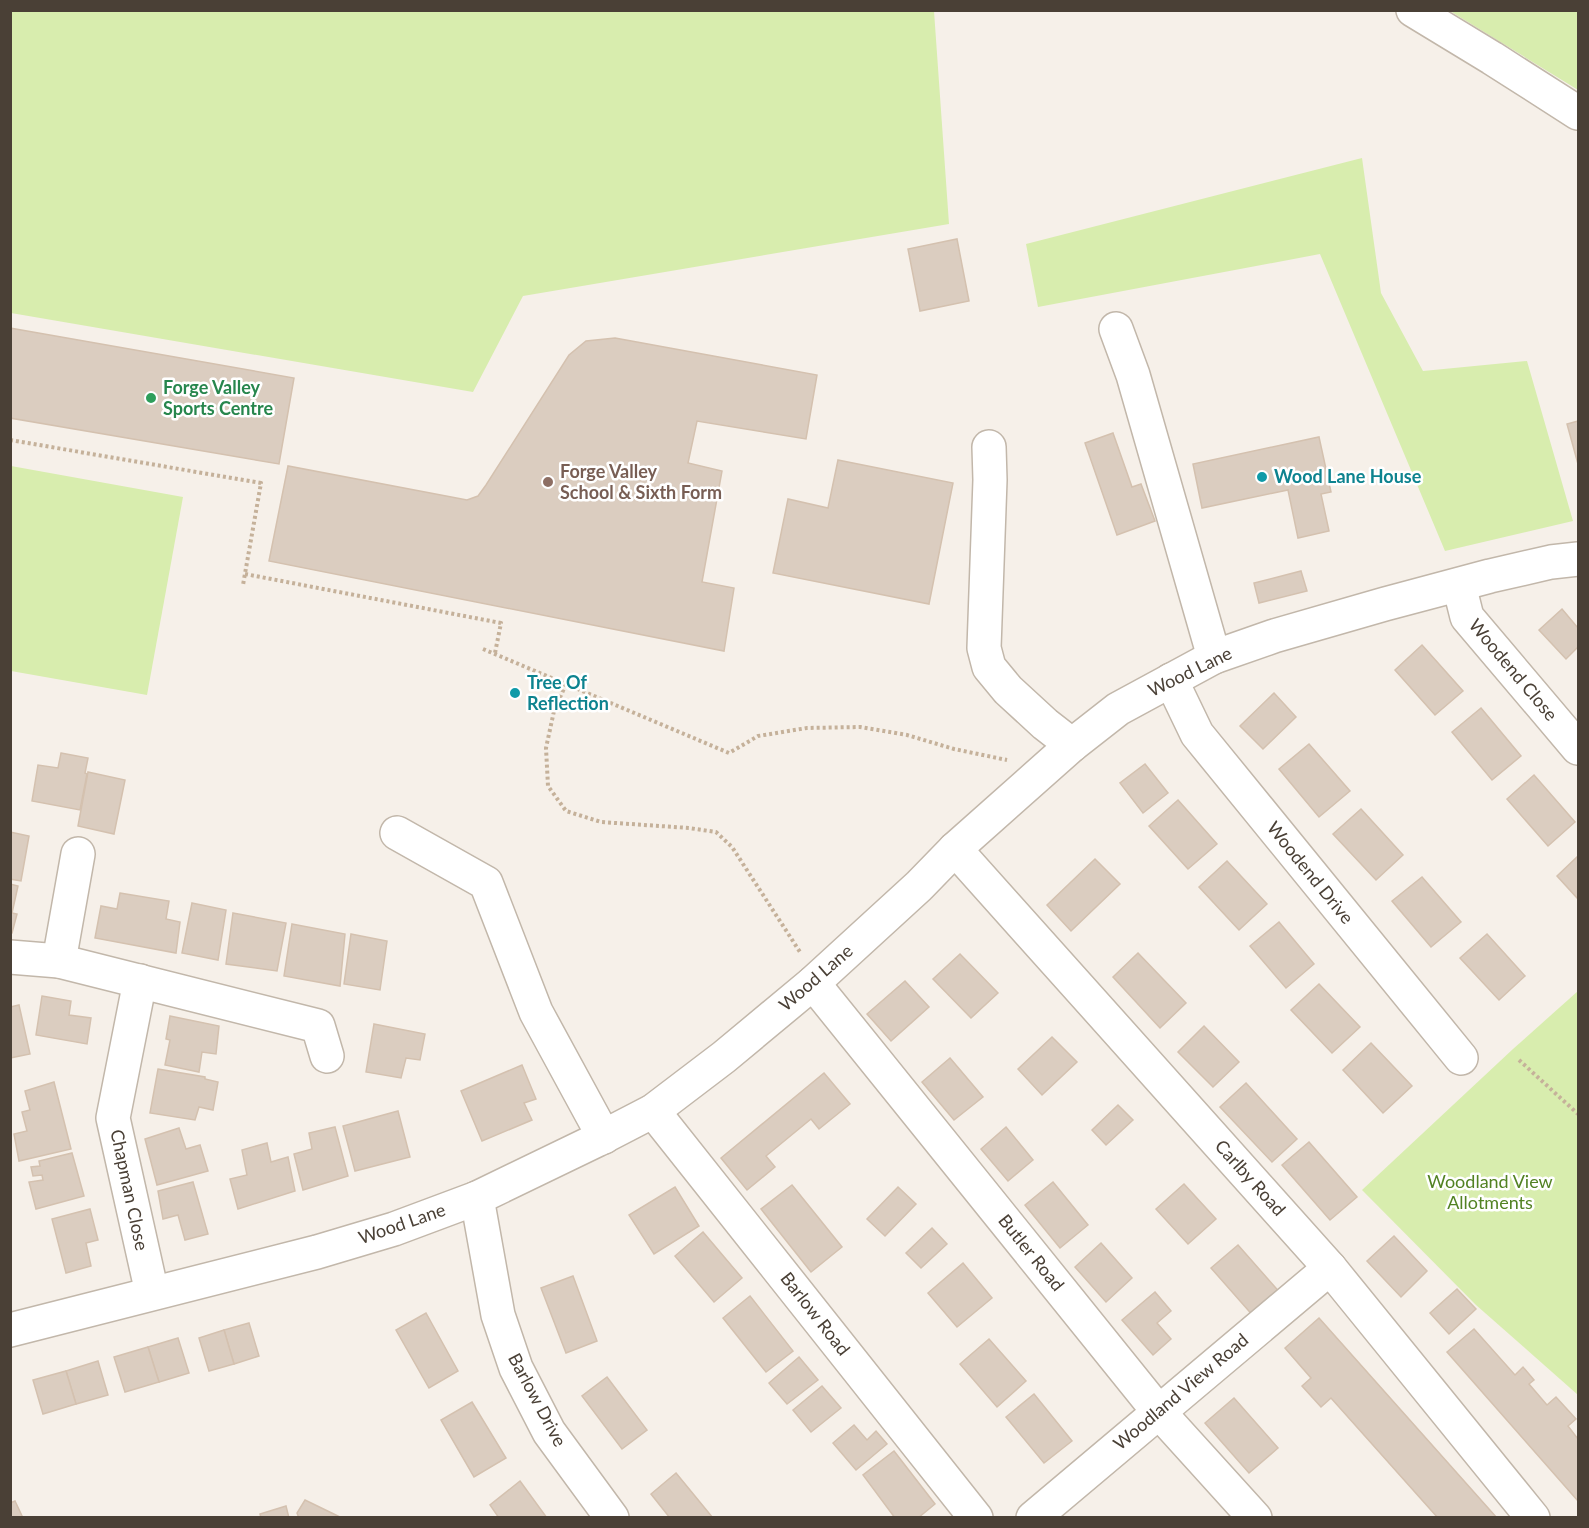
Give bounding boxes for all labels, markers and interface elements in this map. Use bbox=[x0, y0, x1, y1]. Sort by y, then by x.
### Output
place label: Forge Valley Sports Centre bbox=[163, 376, 273, 419]
marker: Forge Valley Sports Centre bbox=[144, 391, 158, 405]
place label: Forge Valley School & Sixth Form bbox=[560, 460, 722, 503]
place label: Wood Lane House bbox=[1274, 465, 1422, 487]
marker: Wood Lane House bbox=[1255, 470, 1269, 484]
marker: Forge Valley School & Sixth Form bbox=[541, 475, 555, 489]
street label: Woodend Close bbox=[1465, 614, 1563, 725]
street label: Wood Lane bbox=[1144, 641, 1235, 701]
place label: Tree Of Reflection bbox=[527, 671, 609, 714]
marker: Tree Of Reflection bbox=[508, 686, 522, 700]
street label: Woodend Drive bbox=[1263, 817, 1359, 928]
street label: Wood Lane bbox=[774, 939, 857, 1015]
street label: Chapman Close bbox=[106, 1127, 154, 1252]
street label: Carlby Road bbox=[1211, 1135, 1291, 1220]
park label: Woodland View Allotments bbox=[1427, 1170, 1553, 1213]
street label: Wood Lane bbox=[355, 1198, 448, 1248]
street label: Butler Road bbox=[994, 1210, 1069, 1295]
street label: Barlow Road bbox=[776, 1267, 855, 1359]
street label: Woodland View Road bbox=[1108, 1328, 1252, 1454]
street label: Barlow Drive bbox=[504, 1349, 572, 1450]

